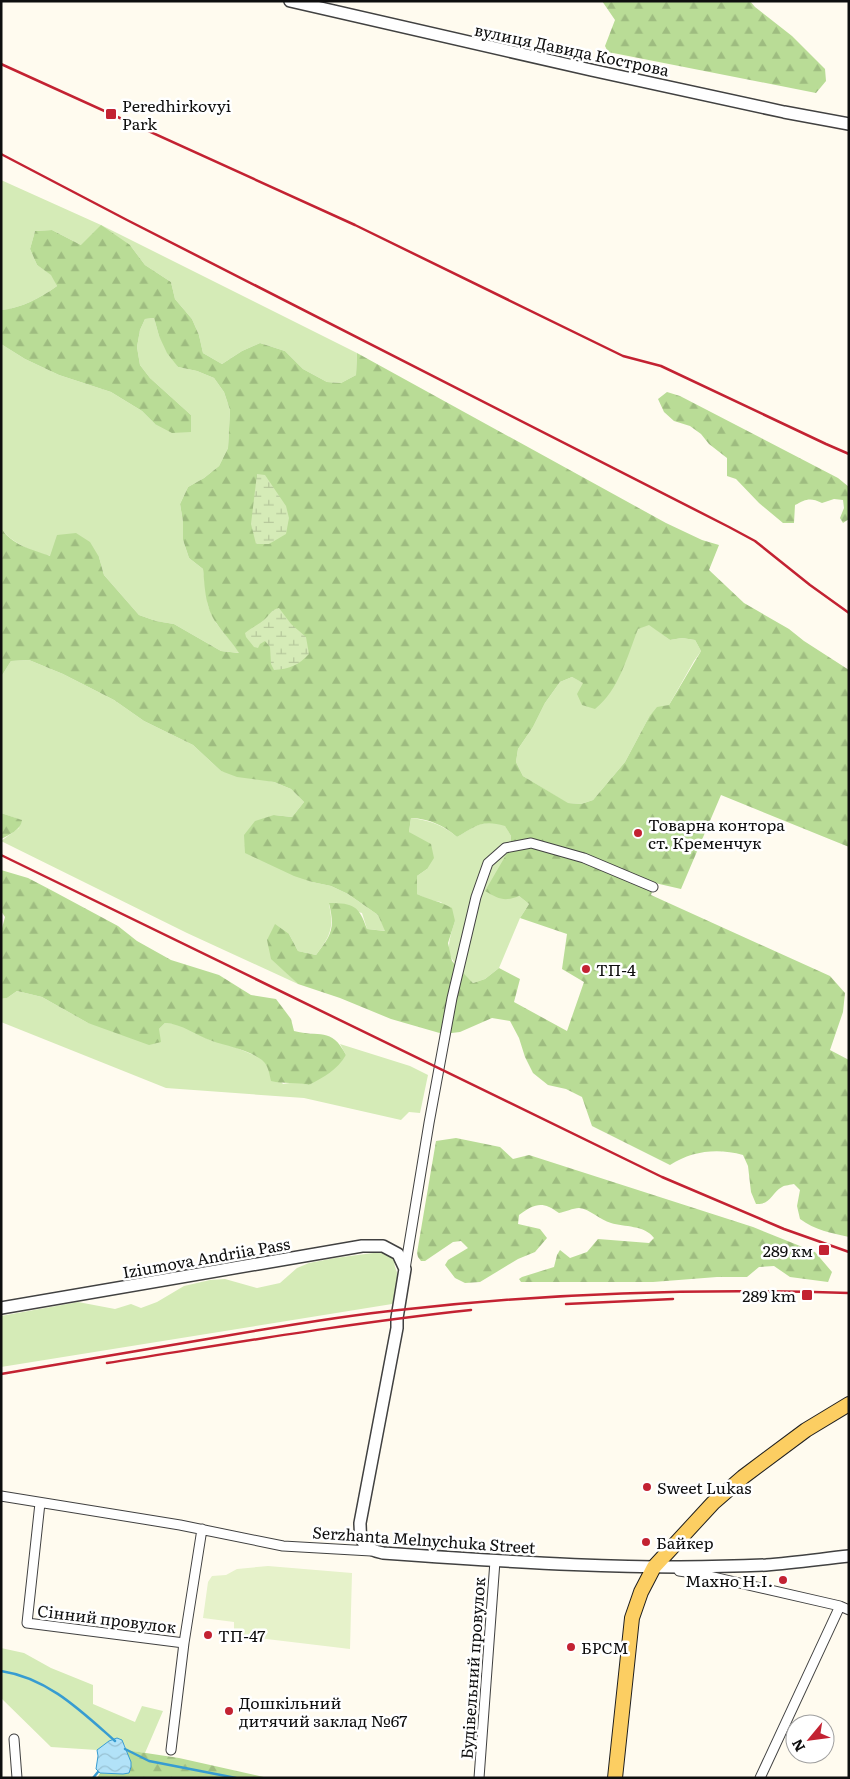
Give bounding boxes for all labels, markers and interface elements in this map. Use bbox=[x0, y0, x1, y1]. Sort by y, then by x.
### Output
street label: вулиця Давида Кострова bbox=[472, 17, 672, 81]
place label: Peredhirkovyi Park bbox=[122, 93, 231, 135]
marker: Peredhirkovyi Park bbox=[104, 107, 118, 121]
place label: Товарна контора ст. Кременчук bbox=[648, 812, 785, 854]
marker: Товарна контора ст. Кременчук bbox=[632, 827, 644, 839]
place label: ТП-4 bbox=[596, 957, 636, 981]
marker: ТП-4 bbox=[580, 963, 592, 975]
street label: Iziumova Andriia Pass bbox=[120, 1230, 292, 1284]
place label: 289 км bbox=[763, 1238, 813, 1262]
marker: 289 км bbox=[817, 1243, 831, 1257]
place label: 289 km bbox=[742, 1283, 796, 1307]
marker: 289 km bbox=[800, 1288, 814, 1302]
place label: Sweet Lukas bbox=[657, 1475, 751, 1499]
marker: Sweet Lukas bbox=[641, 1481, 653, 1493]
street label: Serzhanta Melnychuka Street bbox=[312, 1519, 537, 1559]
place label: Байкер bbox=[656, 1530, 714, 1554]
marker: Байкер bbox=[640, 1536, 652, 1548]
place label: Махно Н.І. bbox=[685, 1568, 773, 1592]
marker: Махно Н.І. bbox=[777, 1574, 789, 1586]
street label: Будівельний провулок bbox=[454, 1576, 490, 1760]
street label: Сінний провулок bbox=[36, 1598, 178, 1638]
place label: ТП-47 bbox=[218, 1623, 265, 1647]
marker: ТП-47 bbox=[202, 1629, 214, 1641]
place label: БРСМ bbox=[581, 1635, 629, 1659]
marker: БРСМ bbox=[565, 1641, 577, 1653]
place label: Дошкільний дитячий заклад №67 bbox=[239, 1690, 407, 1732]
marker: Дошкільний дитячий заклад №67 bbox=[223, 1705, 235, 1717]
north arrow bbox=[785, 1714, 835, 1764]
text: N bbox=[786, 1736, 809, 1756]

